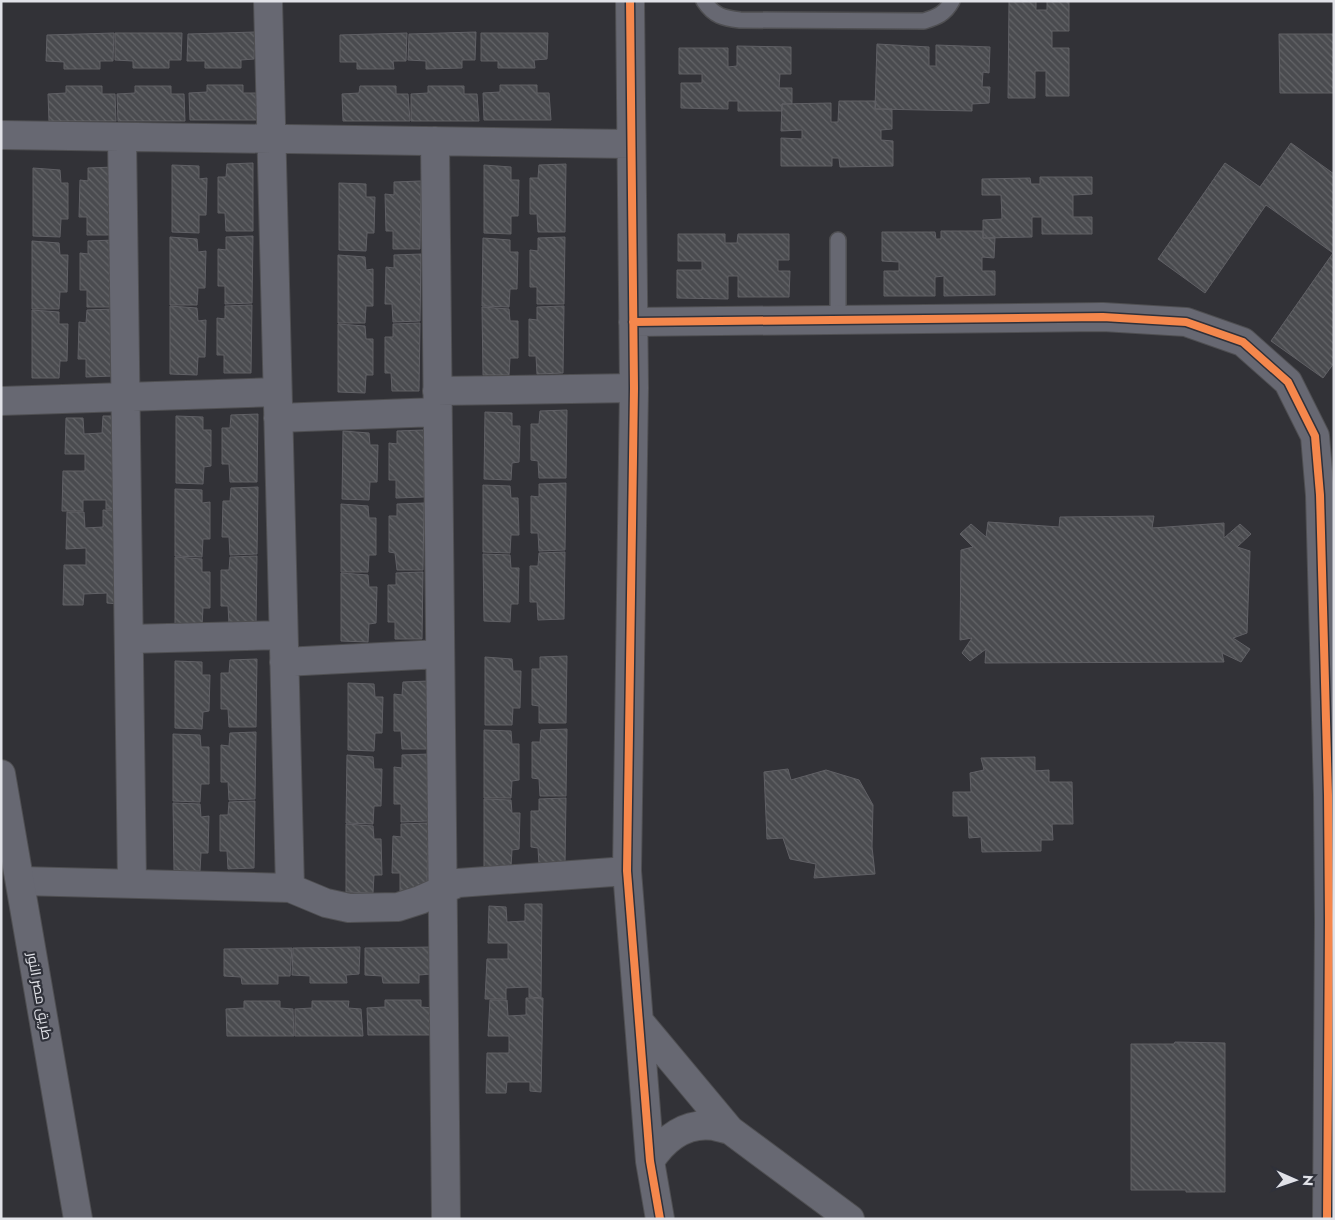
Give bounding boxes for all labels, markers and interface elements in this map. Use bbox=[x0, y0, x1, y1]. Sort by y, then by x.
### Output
street label: طريق مصر النور bbox=[22, 950, 58, 1041]
north arrow bbox=[1270, 1155, 1320, 1205]
text: N bbox=[1298, 1175, 1318, 1186]

